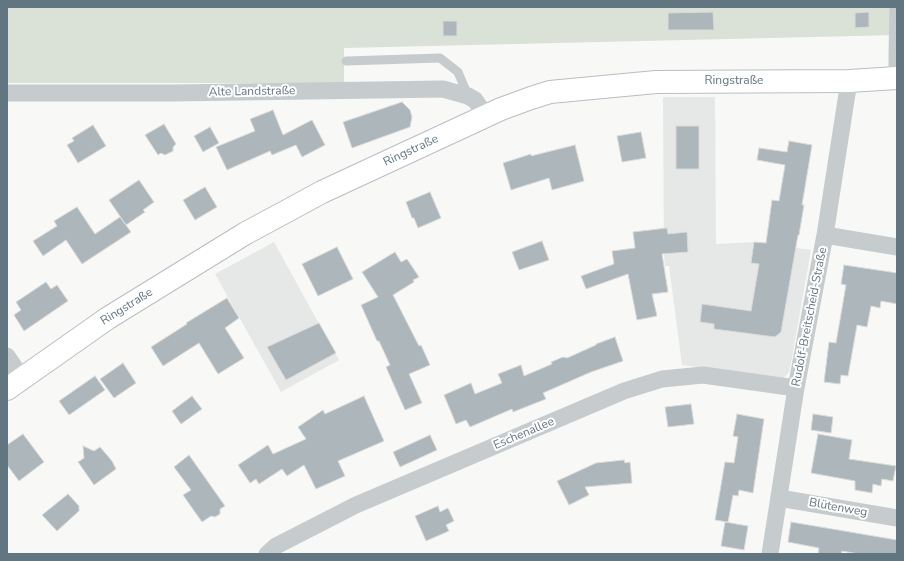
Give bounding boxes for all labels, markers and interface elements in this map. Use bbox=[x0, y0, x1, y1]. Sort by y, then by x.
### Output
street label: Ringstraße bbox=[705, 74, 763, 88]
street label: Alte Landstraße bbox=[208, 84, 296, 100]
street label: Ringstraße bbox=[381, 132, 441, 170]
street label: Rudolf-Breitscheid-Straße bbox=[789, 246, 831, 388]
street label: Ringstraße bbox=[98, 285, 156, 329]
street label: Eschenallee bbox=[492, 415, 556, 453]
street label: Blütenweg bbox=[808, 496, 868, 520]

